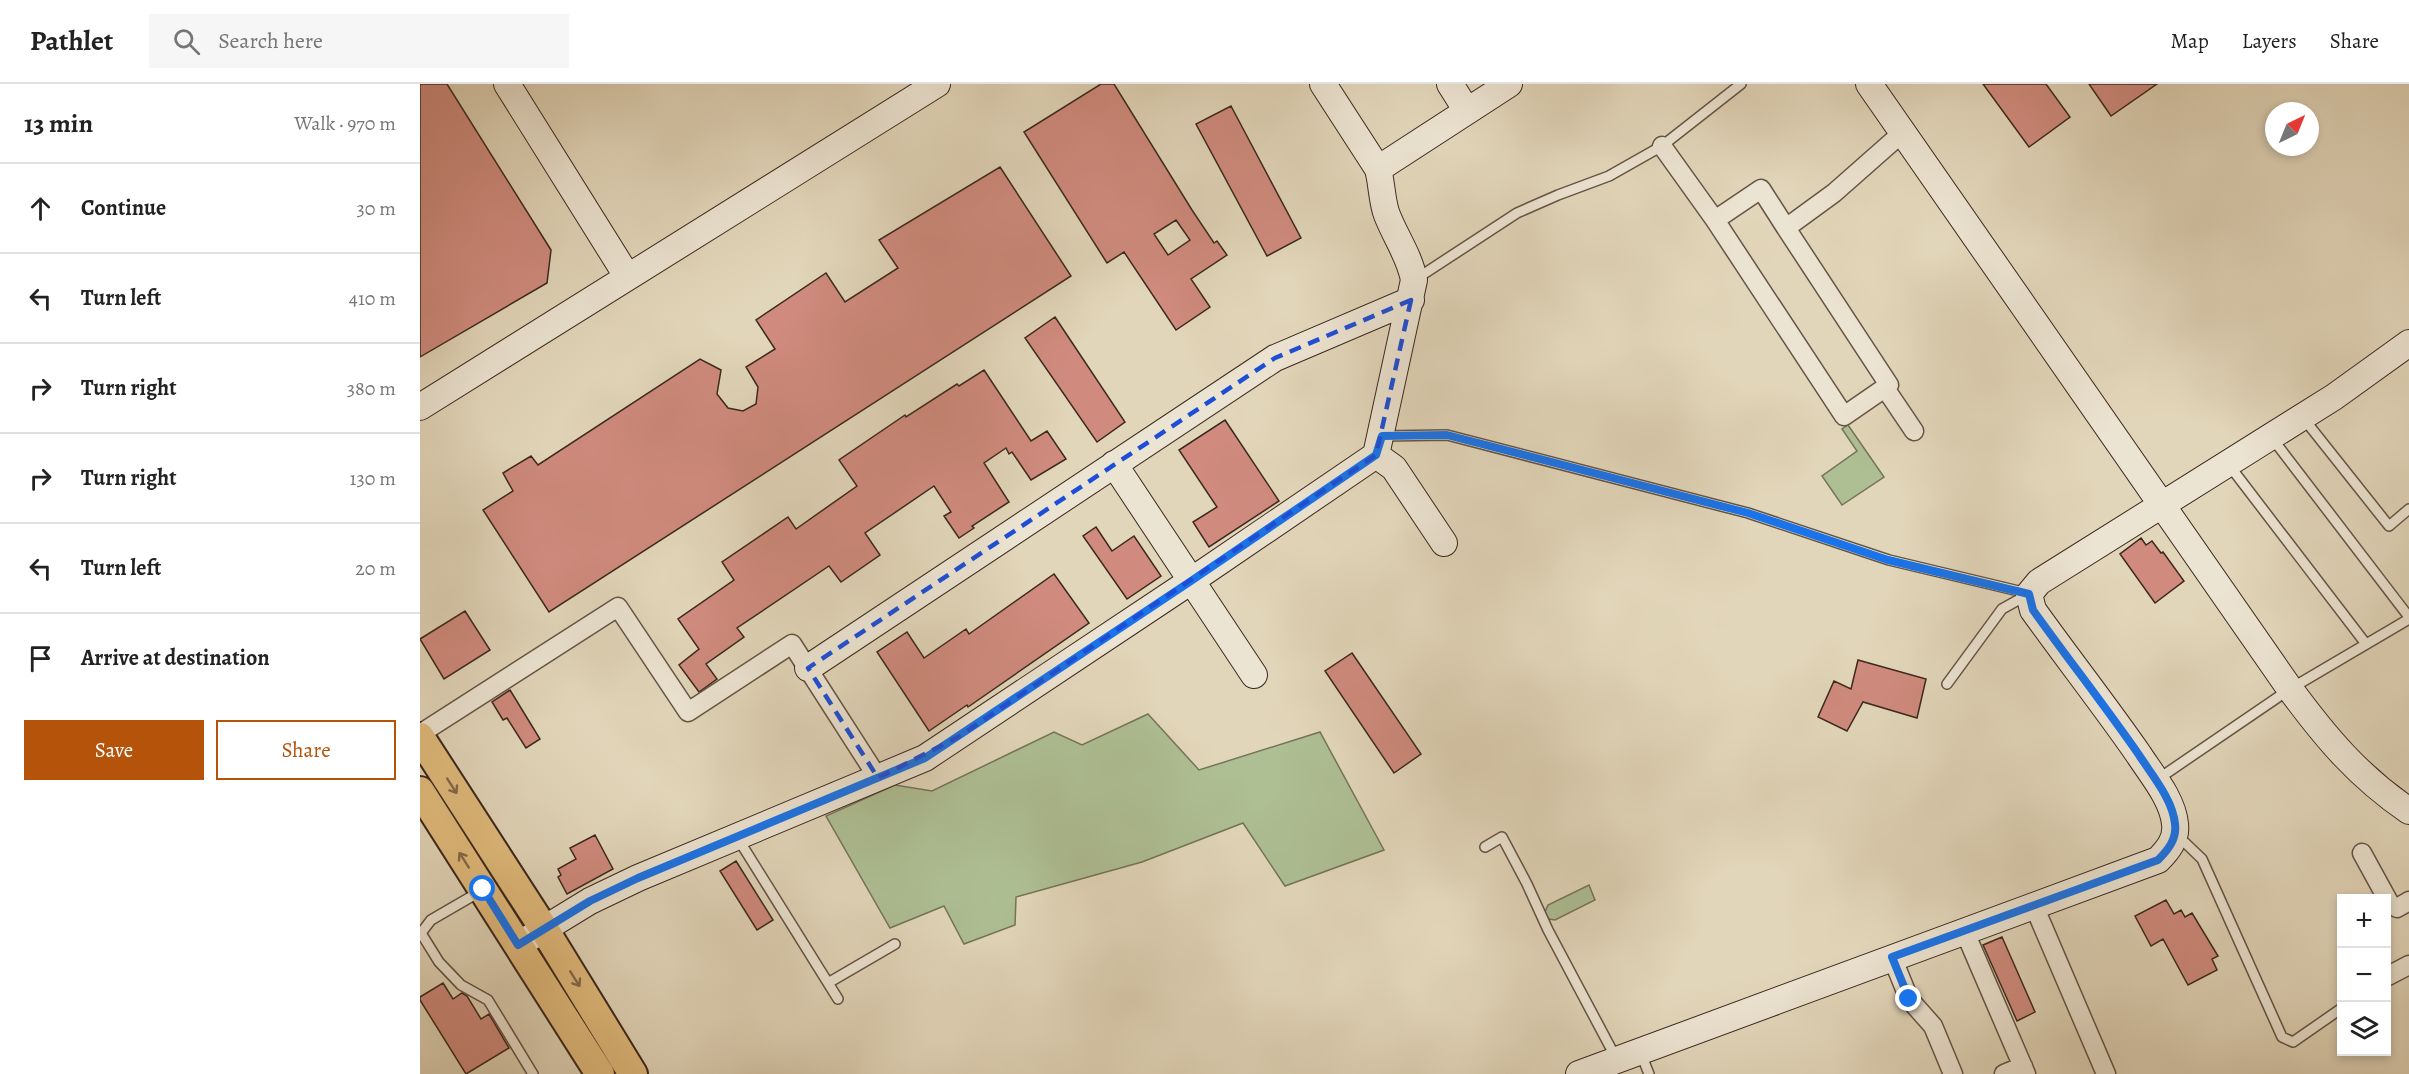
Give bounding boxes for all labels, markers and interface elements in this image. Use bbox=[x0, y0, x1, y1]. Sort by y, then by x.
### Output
search box bbox=[149, 14, 569, 68]
text: Pathlet bbox=[30, 22, 113, 60]
icon: search bbox=[170, 25, 203, 58]
text: Search here bbox=[218, 26, 323, 56]
text: Map bbox=[2170, 27, 2209, 55]
text: Layers bbox=[2242, 27, 2297, 55]
text: Share bbox=[2330, 27, 2379, 55]
north arrow bbox=[2265, 102, 2319, 156]
text: 13 min bbox=[24, 106, 93, 141]
text: Walk · 970 m bbox=[294, 110, 396, 137]
icon: ahead bbox=[24, 192, 57, 225]
text: Continue bbox=[81, 193, 166, 223]
text: 30 m bbox=[356, 195, 396, 222]
icon: left bbox=[24, 282, 57, 315]
text: Turn left bbox=[81, 283, 161, 313]
text: 410 m bbox=[349, 285, 396, 312]
icon: right bbox=[24, 372, 57, 405]
text: Turn right bbox=[81, 373, 177, 403]
text: 380 m bbox=[347, 375, 396, 402]
icon: right bbox=[24, 462, 57, 495]
text: Turn right bbox=[81, 463, 177, 493]
text: 130 m bbox=[350, 465, 396, 492]
icon: left bbox=[24, 552, 57, 585]
text: Turn left bbox=[81, 553, 161, 583]
text: 20 m bbox=[355, 555, 396, 582]
icon: arrive bbox=[24, 642, 57, 675]
text: Arrive at destination bbox=[81, 643, 270, 673]
button: Save bbox=[24, 720, 204, 780]
button: Share bbox=[216, 720, 396, 780]
one-way arrow bbox=[445, 778, 458, 795]
one-way arrow bbox=[458, 852, 471, 869]
route start bbox=[469, 875, 495, 901]
map controls bbox=[2337, 894, 2391, 1056]
button: + bbox=[2337, 894, 2391, 948]
button: − bbox=[2337, 948, 2391, 1002]
one-way arrow bbox=[569, 970, 581, 987]
route end bbox=[1895, 985, 1921, 1011]
button: layers bbox=[2337, 1002, 2391, 1056]

